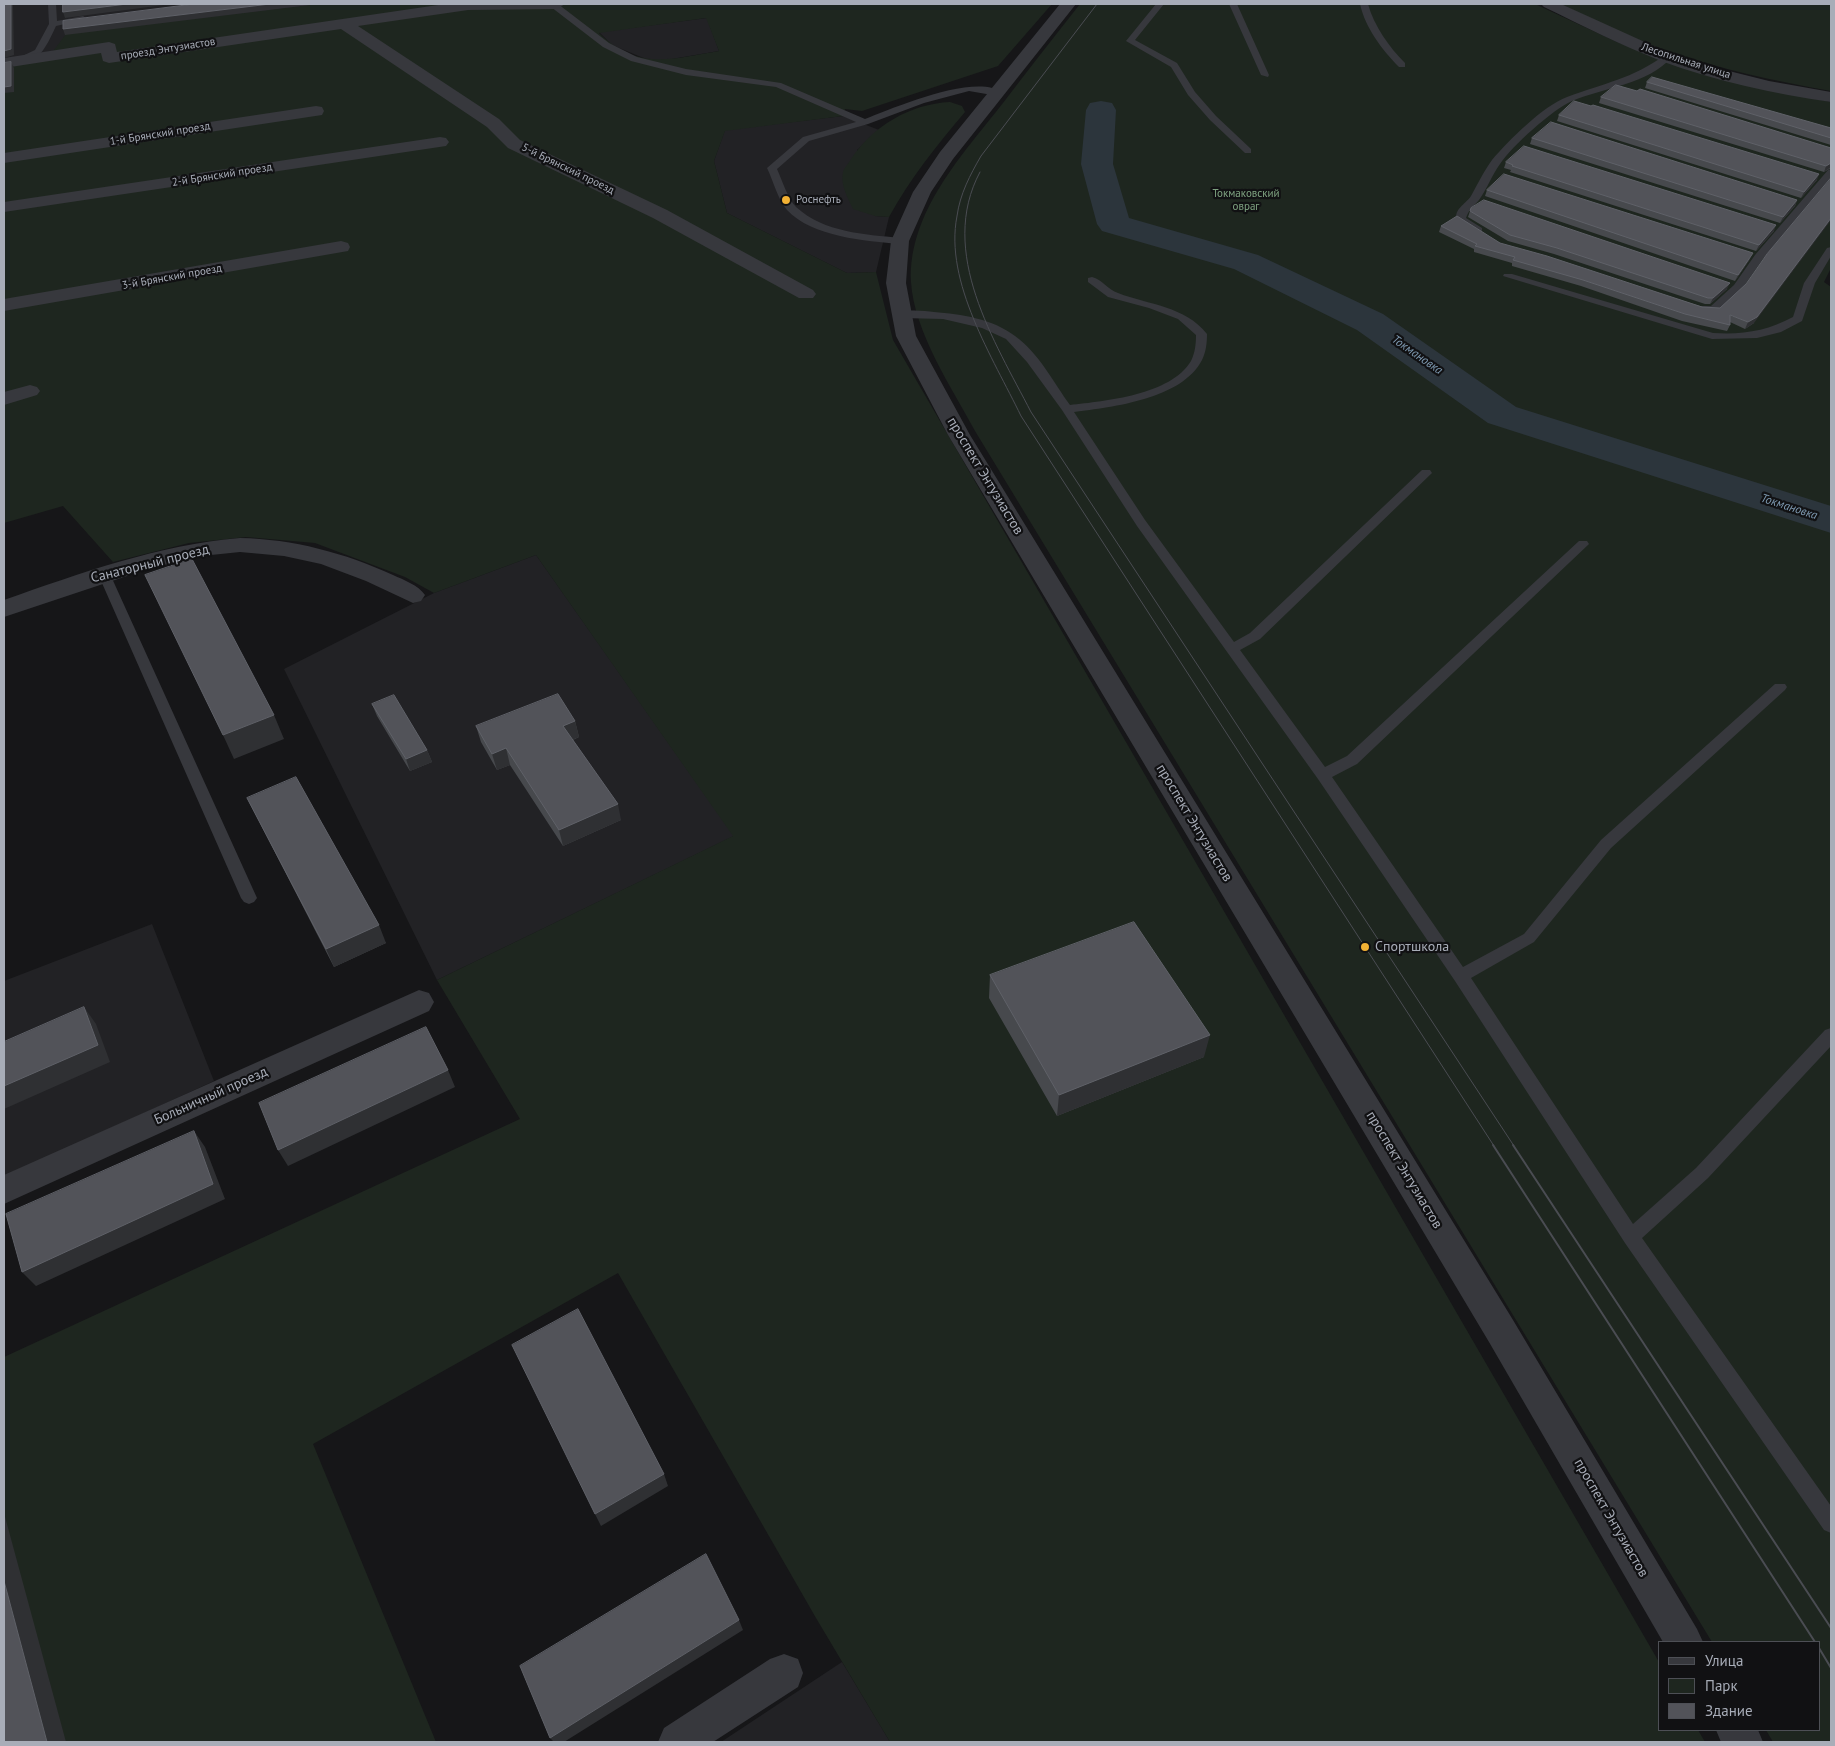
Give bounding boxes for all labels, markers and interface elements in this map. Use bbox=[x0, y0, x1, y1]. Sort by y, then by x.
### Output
street label: проезд Энтузиастов bbox=[120, 35, 216, 63]
street label: Лесопильная улица bbox=[1640, 40, 1732, 82]
street label: 1-й Брянский проезд bbox=[109, 120, 211, 148]
street label: 5-й Брянский проезд bbox=[520, 141, 616, 197]
street label: 2-й Брянский проезд bbox=[171, 161, 273, 189]
park label: Токмаковский овраг bbox=[1212, 187, 1280, 213]
place label: Роснефть bbox=[796, 193, 841, 207]
marker: Роснефть bbox=[780, 194, 792, 206]
street label: 3-й Брянский проезд bbox=[121, 262, 223, 292]
water label: Токмановка bbox=[1389, 332, 1445, 378]
street label: проспект Энтузиастов bbox=[943, 414, 1027, 538]
water label: Токмановка bbox=[1759, 491, 1819, 523]
street label: Санаторный проезд bbox=[89, 541, 211, 587]
street label: проспект Энтузиастов bbox=[1152, 761, 1236, 885]
place label: Спортшкола bbox=[1375, 939, 1449, 955]
marker: Спортшкола bbox=[1359, 941, 1371, 953]
street label: Больничный проезд bbox=[152, 1063, 270, 1129]
street label: проспект Энтузиастов bbox=[1362, 1108, 1446, 1232]
street label: проспект Энтузиастов bbox=[1570, 1456, 1652, 1580]
legend bbox=[1658, 1641, 1820, 1731]
text: Улица bbox=[1705, 1651, 1743, 1670]
text: Парк bbox=[1705, 1676, 1738, 1695]
text: Здание bbox=[1705, 1701, 1753, 1720]

